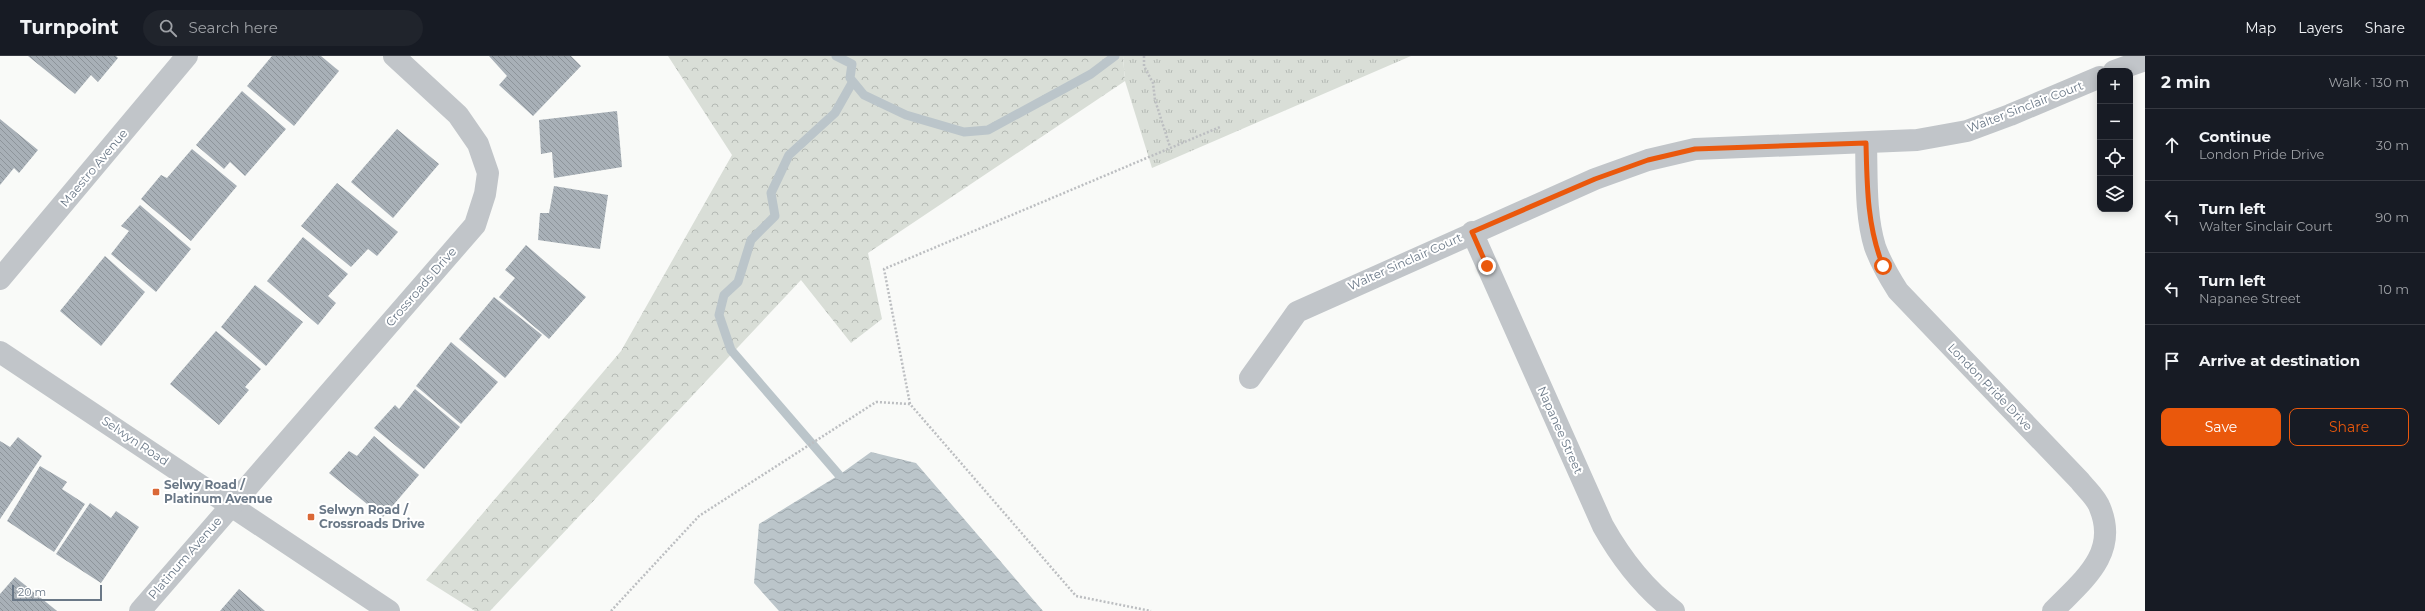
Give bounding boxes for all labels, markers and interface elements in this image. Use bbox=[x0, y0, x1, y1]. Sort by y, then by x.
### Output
search box bbox=[143, 10, 423, 46]
text: Turnpoint bbox=[20, 16, 119, 39]
icon: search bbox=[157, 17, 179, 39]
text: Search here bbox=[189, 18, 278, 37]
text: Map bbox=[2245, 19, 2276, 37]
text: Layers bbox=[2298, 19, 2343, 37]
text: Share bbox=[2365, 19, 2405, 37]
map controls bbox=[2097, 68, 2133, 212]
button: + bbox=[2097, 68, 2133, 104]
text: 2 min bbox=[2161, 72, 2211, 92]
text: Walk · 130 m bbox=[2328, 74, 2409, 90]
street label: Walter Sinclair Court bbox=[1965, 77, 2085, 136]
button: − bbox=[2097, 104, 2133, 140]
street label: Maestro Avenue bbox=[57, 126, 131, 210]
text: Continue bbox=[2199, 127, 2271, 146]
icon: ahead bbox=[2161, 134, 2183, 156]
text: 30 m bbox=[2376, 137, 2409, 153]
button: locate bbox=[2097, 140, 2133, 176]
text: London Pride Drive bbox=[2199, 146, 2324, 162]
button: layers bbox=[2097, 176, 2133, 212]
text: Turn left bbox=[2199, 199, 2266, 218]
icon: left bbox=[2161, 206, 2183, 228]
text: 90 m bbox=[2375, 209, 2409, 225]
text: Walter Sinclair Court bbox=[2199, 218, 2333, 234]
street label: Walter Sinclair Court bbox=[1345, 230, 1464, 293]
street label: Crossroads Drive bbox=[382, 244, 459, 329]
route end bbox=[1478, 257, 1496, 275]
route start bbox=[1874, 257, 1892, 275]
text: Turn left bbox=[2199, 271, 2266, 290]
icon: left bbox=[2161, 278, 2183, 300]
text: 10 m bbox=[2379, 281, 2409, 297]
text: Napanee Street bbox=[2199, 290, 2301, 306]
street label: London Pride Drive bbox=[1945, 340, 2036, 434]
icon: arrive bbox=[2161, 350, 2183, 372]
text: Arrive at destination bbox=[2199, 351, 2360, 370]
street label: Napanee Street bbox=[1534, 384, 1586, 476]
button: Save bbox=[2161, 408, 2281, 446]
button: Share bbox=[2289, 408, 2409, 446]
street label: Selwyn Road bbox=[99, 413, 172, 468]
place label: Selwy Road / Platinum Avenue bbox=[164, 477, 273, 506]
marker: Selwy Road / Platinum Avenue bbox=[151, 487, 161, 497]
place label: Selwyn Road / Crossroads Drive bbox=[319, 502, 425, 531]
marker: Selwyn Road / Crossroads Drive bbox=[306, 512, 316, 522]
street label: Platinum Avenue bbox=[145, 513, 225, 602]
scale bar bbox=[12, 583, 102, 602]
text: 20 m bbox=[18, 585, 46, 599]

